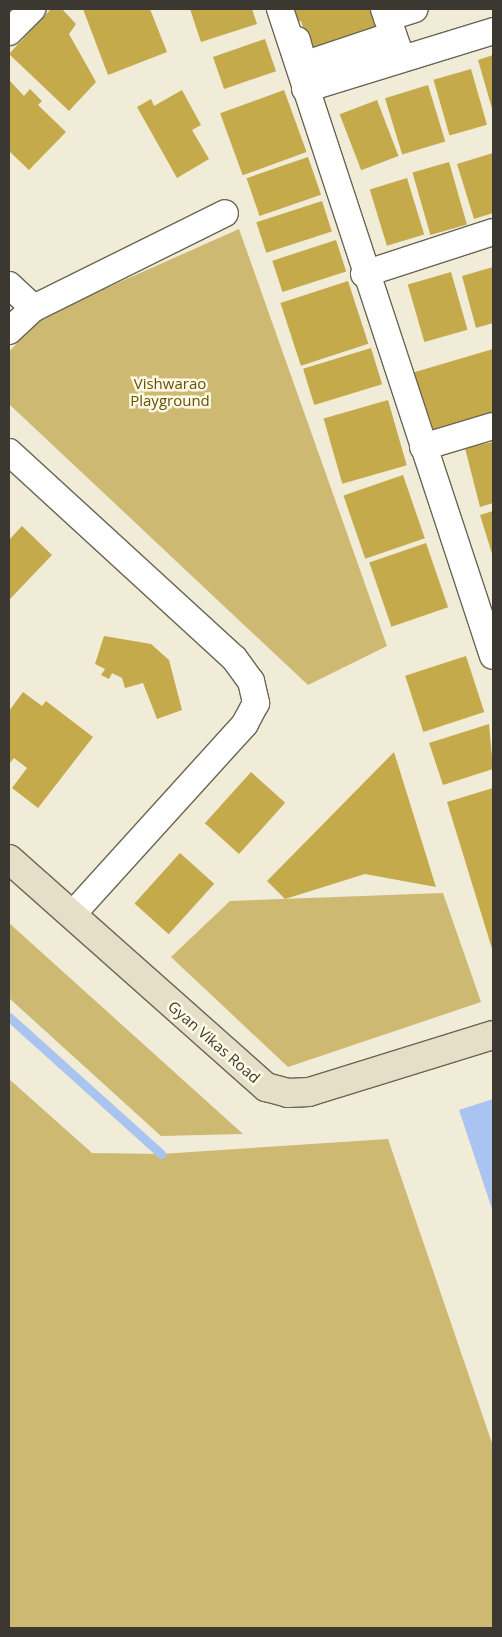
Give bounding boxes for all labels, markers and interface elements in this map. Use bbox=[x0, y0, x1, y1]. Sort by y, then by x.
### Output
park label: Vishwarao Playground bbox=[130, 374, 210, 409]
street label: Gyan Vikas Road bbox=[164, 997, 264, 1087]

